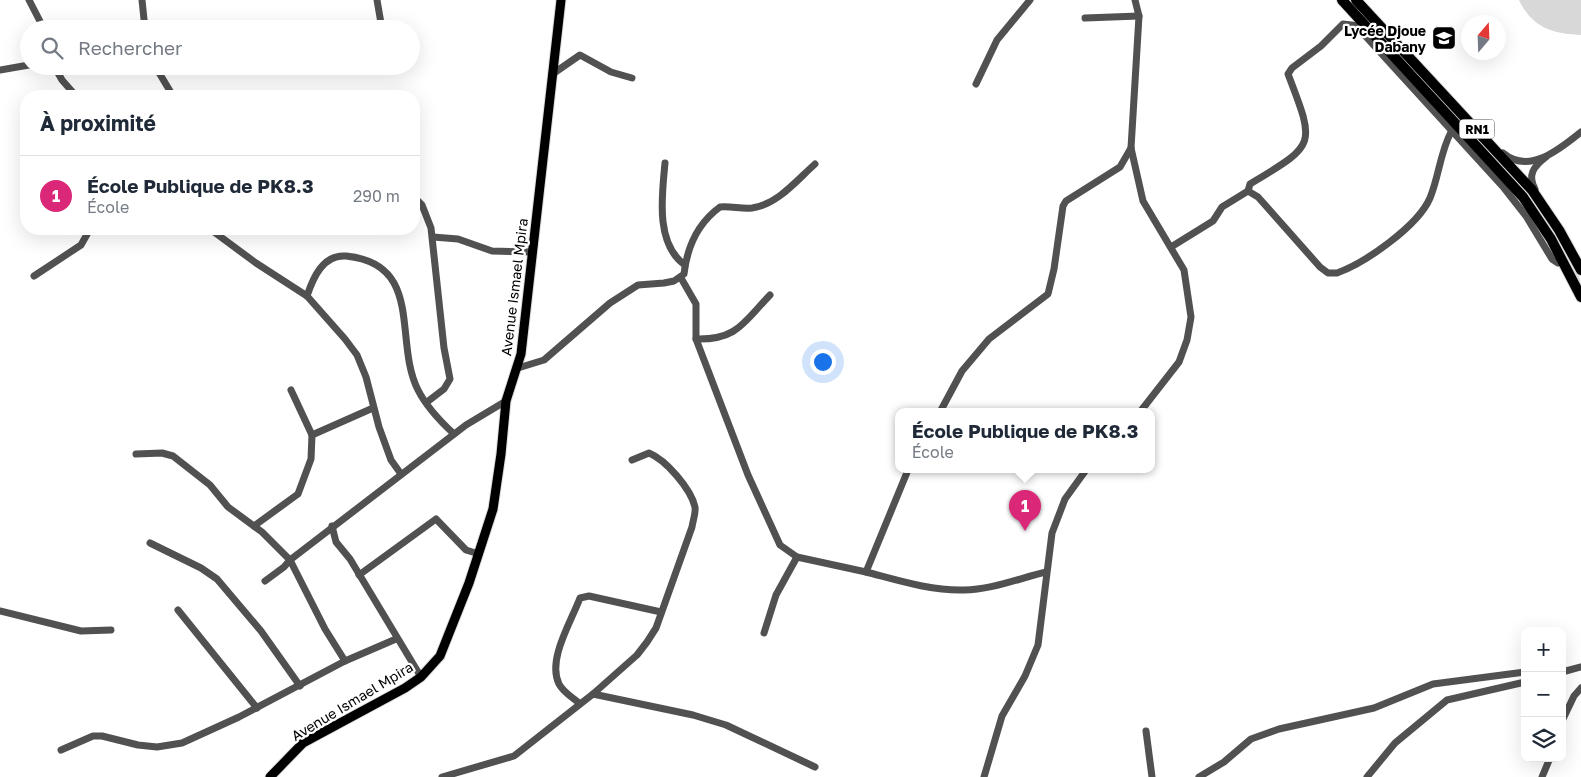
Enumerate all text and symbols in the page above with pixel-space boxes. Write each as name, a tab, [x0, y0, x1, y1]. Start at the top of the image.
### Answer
north arrow	[1461, 15, 1506, 60]
search box	[20, 20, 420, 75]
place label: Lycée Djoue Dabany	[1344, 22, 1427, 55]
school or university icon: Lycée Djoue Dabany	[1431, 25, 1457, 51]
icon: search	[38, 34, 66, 62]
text: Rechercher	[78, 36, 183, 59]
text: À proximité	[40, 110, 156, 136]
road number: RN1	[1460, 120, 1494, 138]
text: École Publique de PK8.3	[87, 174, 314, 197]
text: 1	[52, 186, 60, 206]
text: 290 m	[353, 186, 400, 206]
text: École	[87, 197, 129, 217]
street label: Avenue Ismael Mpira	[497, 217, 531, 357]
your location	[810, 349, 836, 375]
popup	[895, 408, 1155, 473]
text: École Publique de PK8.3	[912, 419, 1138, 442]
text: École	[912, 442, 954, 462]
pin: 1	[1009, 490, 1041, 531]
map controls	[1521, 627, 1566, 762]
button: +	[1521, 627, 1566, 672]
street label: Avenue Ismael Mpira	[288, 658, 416, 744]
button: −	[1521, 672, 1566, 717]
button: layers	[1521, 717, 1566, 762]

